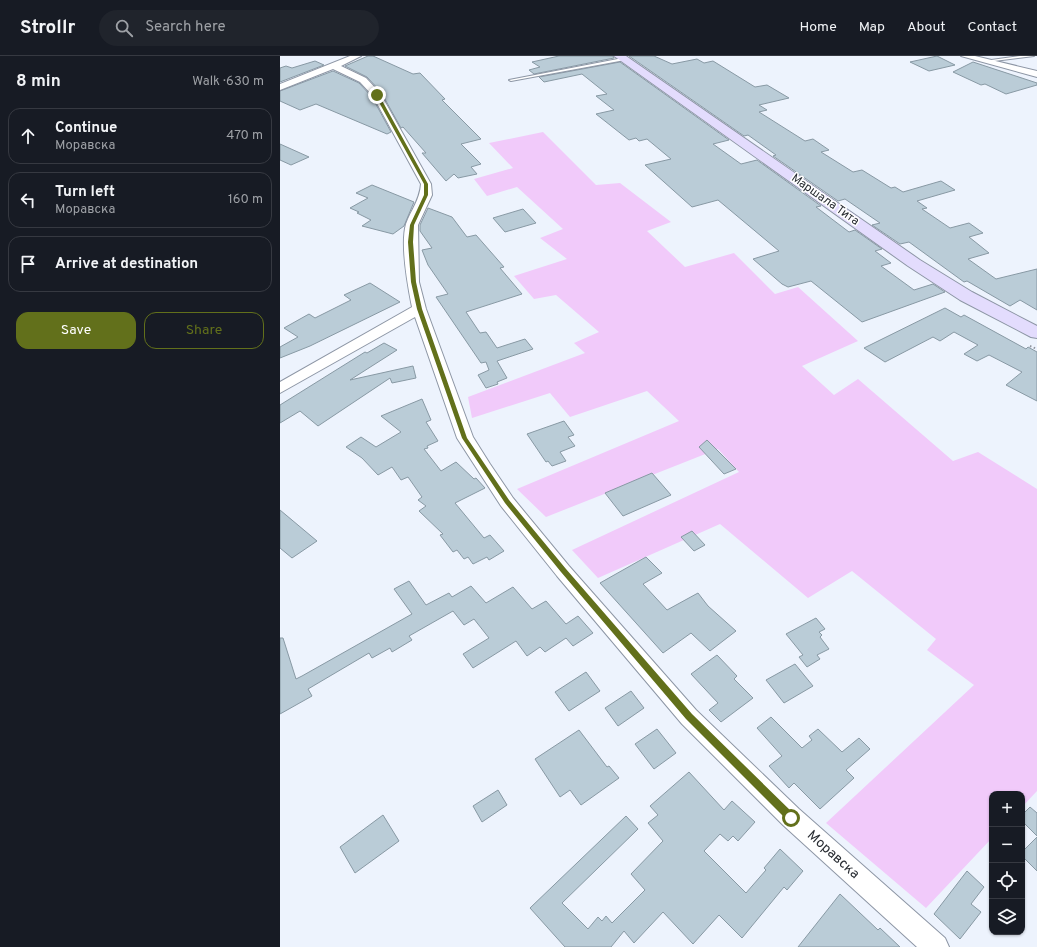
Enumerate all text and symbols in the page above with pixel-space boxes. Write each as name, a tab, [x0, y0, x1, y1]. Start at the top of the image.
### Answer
search box	[99, 10, 379, 46]
text: Strollr	[20, 16, 75, 40]
icon: search	[113, 17, 135, 39]
text: Search here	[145, 18, 225, 37]
text: Home	[800, 19, 837, 36]
text: Map	[859, 19, 885, 36]
text: About	[907, 19, 946, 36]
text: Contact	[968, 19, 1017, 36]
text: 8 min	[16, 71, 61, 93]
text: Walk · 630 m	[192, 74, 264, 90]
route end	[368, 86, 386, 104]
text: Continue	[55, 119, 117, 138]
icon: ahead	[17, 125, 39, 147]
text: 470 m	[226, 128, 263, 144]
text: Моравска	[55, 138, 115, 154]
street label: Маршала Тита	[788, 171, 862, 229]
text: Turn left	[55, 183, 115, 202]
icon: left	[17, 189, 39, 211]
text: 160 m	[228, 192, 263, 208]
text: Моравска	[55, 202, 115, 218]
icon: arrive	[17, 253, 39, 275]
text: Arrive at destination	[55, 255, 198, 274]
button: Save	[16, 312, 136, 349]
button: Share	[144, 312, 264, 349]
map controls	[989, 791, 1025, 935]
button: +	[989, 791, 1025, 827]
route start	[782, 809, 800, 827]
street label: Моравска	[803, 827, 863, 883]
button: −	[989, 827, 1025, 863]
button: locate	[989, 863, 1025, 899]
button: layers	[989, 899, 1025, 935]

